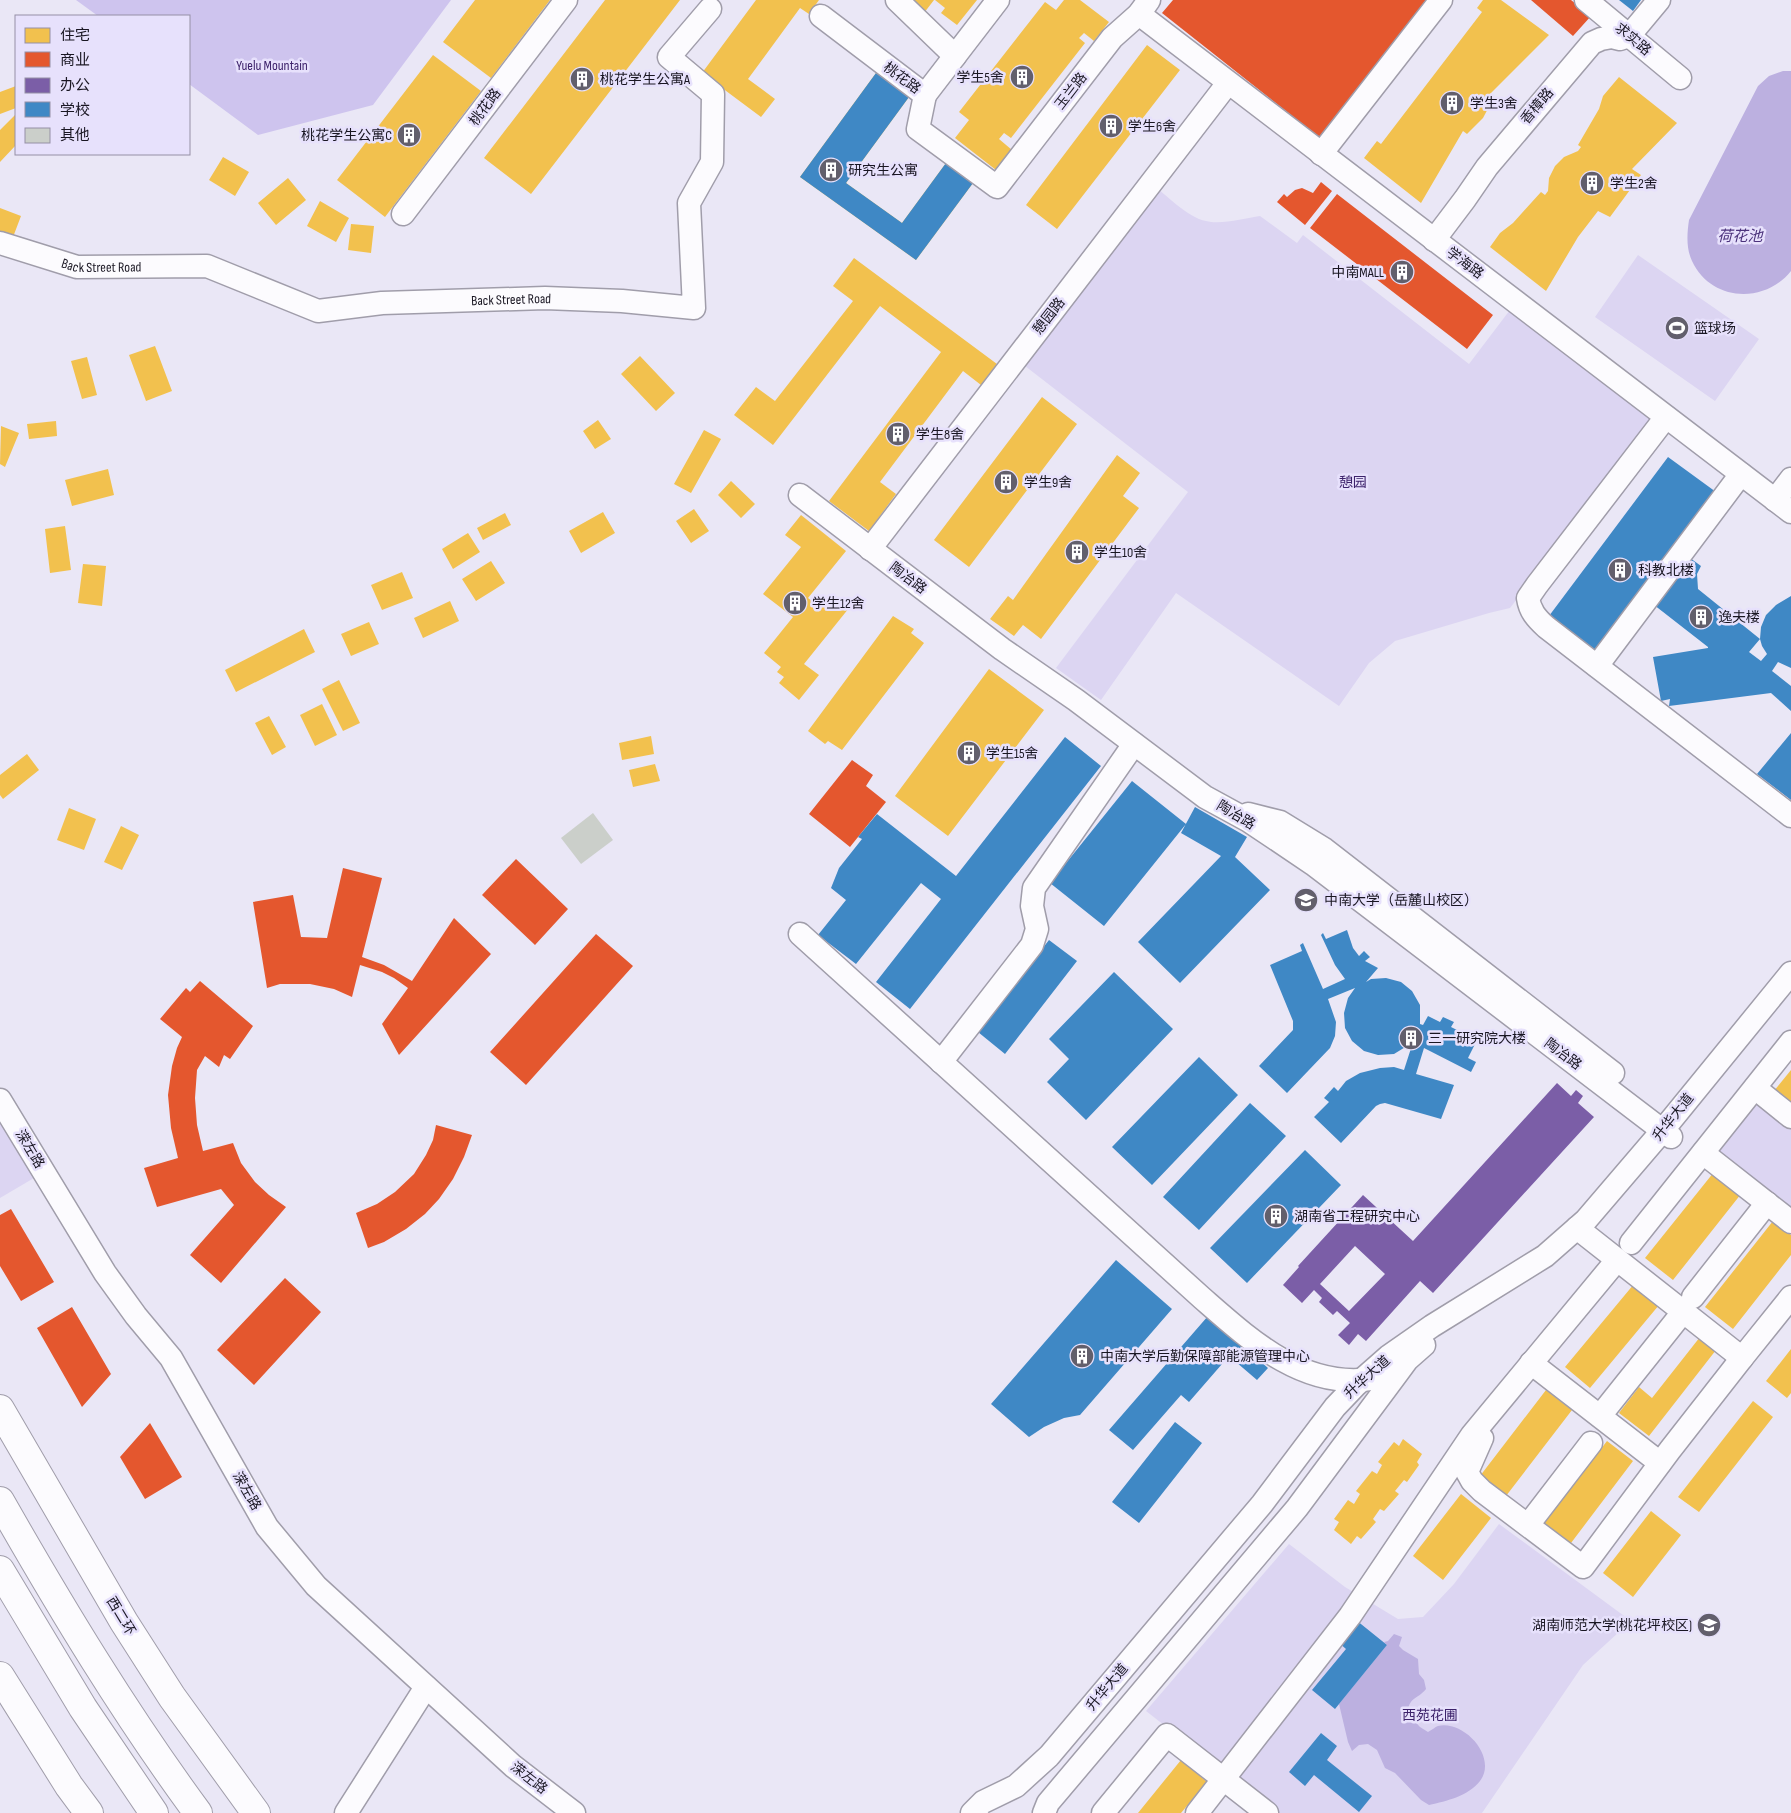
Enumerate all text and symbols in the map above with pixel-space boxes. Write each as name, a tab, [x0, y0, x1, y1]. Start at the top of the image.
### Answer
legend	[15, 15, 190, 155]
street label: 求实路	[1611, 19, 1655, 59]
text: 住宅	[60, 26, 90, 45]
text: 商业	[60, 51, 90, 70]
park label: Yuelu Mountain	[236, 57, 308, 74]
street label: 桃花路	[880, 59, 924, 97]
building icon: 学生5舍	[1009, 64, 1035, 90]
building icon: 桃花学生公寓A	[569, 66, 595, 92]
place label: 学生5舍	[956, 69, 1004, 86]
street label: 玉兰路	[1051, 69, 1091, 113]
place label: 桃花学生公寓A	[600, 71, 691, 88]
text: 办公	[60, 76, 90, 95]
street label: 香樟路	[1517, 84, 1557, 128]
street label: 桃花路	[466, 85, 504, 129]
building icon: 学生3舍	[1439, 90, 1465, 116]
place label: 学生3舍	[1470, 95, 1518, 112]
text: 学校	[60, 101, 90, 120]
building icon: 学生6舍	[1098, 113, 1124, 139]
place label: 学生6舍	[1128, 118, 1176, 135]
building icon: 桃花学生公寓C	[396, 122, 422, 148]
text: 其他	[60, 126, 90, 145]
place label: 桃花学生公寓C	[301, 127, 392, 144]
building icon: 研究生公寓	[818, 157, 844, 183]
place label: 研究生公寓	[848, 162, 918, 179]
building icon: 学生2舍	[1579, 170, 1605, 196]
place label: 学生2舍	[1610, 175, 1658, 192]
water label: 荷花池	[1717, 227, 1764, 246]
street label: 学海路	[1443, 244, 1487, 282]
street label: Back Street Road	[60, 254, 142, 276]
building icon: 中南MALL	[1389, 259, 1415, 285]
place label: 中南MALL	[1331, 264, 1384, 281]
street label: Back Street Road	[471, 289, 551, 309]
street label: 憩园路	[1029, 294, 1069, 338]
sports icon: 篮球场	[1664, 315, 1690, 341]
place label: 篮球场	[1694, 320, 1736, 337]
building icon: 学生8舍	[885, 421, 911, 447]
place label: 学生8舍	[916, 426, 964, 443]
building icon: 学生9舍	[993, 469, 1019, 495]
place label: 学生9舍	[1024, 474, 1072, 491]
park label: 憩园	[1339, 474, 1367, 491]
building icon: 学生10舍	[1064, 539, 1090, 565]
place label: 学生10舍	[1094, 544, 1147, 561]
building icon: 科教北楼	[1607, 557, 1633, 583]
street label: 陶冶路	[886, 559, 930, 597]
place label: 科教北楼	[1638, 562, 1694, 579]
building icon: 学生12舍	[782, 590, 808, 616]
place label: 学生12舍	[812, 595, 865, 612]
building icon: 逸夫楼	[1688, 604, 1714, 630]
place label: 逸夫楼	[1718, 609, 1760, 626]
building icon: 学生15舍	[956, 740, 982, 766]
place label: 学生15舍	[986, 745, 1039, 762]
street label: 陶冶路	[1214, 797, 1258, 833]
school or university icon: 中南大学（岳麓山校区）	[1293, 887, 1319, 913]
place label: 中南大学（岳麓山校区）	[1324, 892, 1478, 909]
building icon: 三一研究院大楼	[1398, 1025, 1424, 1051]
place label: 三一研究院大楼	[1428, 1030, 1526, 1047]
street label: 陶冶路	[1541, 1035, 1585, 1073]
street label: 升华大道	[1649, 1090, 1697, 1144]
street label: 溁左路	[12, 1127, 48, 1171]
building icon: 湖南省工程研究中心	[1263, 1203, 1289, 1229]
place label: 湖南省工程研究中心	[1294, 1208, 1420, 1225]
building icon: 中南大学后勤保障部能源管理中心	[1069, 1343, 1095, 1369]
place label: 中南大学后勤保障部能源管理中心	[1100, 1348, 1310, 1365]
street label: 升华大道	[1341, 1352, 1393, 1402]
street label: 溁左路	[229, 1469, 265, 1513]
street label: 西二环	[103, 1594, 139, 1638]
school or university icon: 湖南师范大学(桃花坪校区)	[1696, 1612, 1722, 1638]
place label: 湖南师范大学(桃花坪校区)	[1532, 1617, 1692, 1634]
street label: 升华大道	[1082, 1660, 1132, 1714]
park label: 西苑花圃	[1402, 1707, 1458, 1724]
street label: 溁左路	[507, 1758, 551, 1798]

